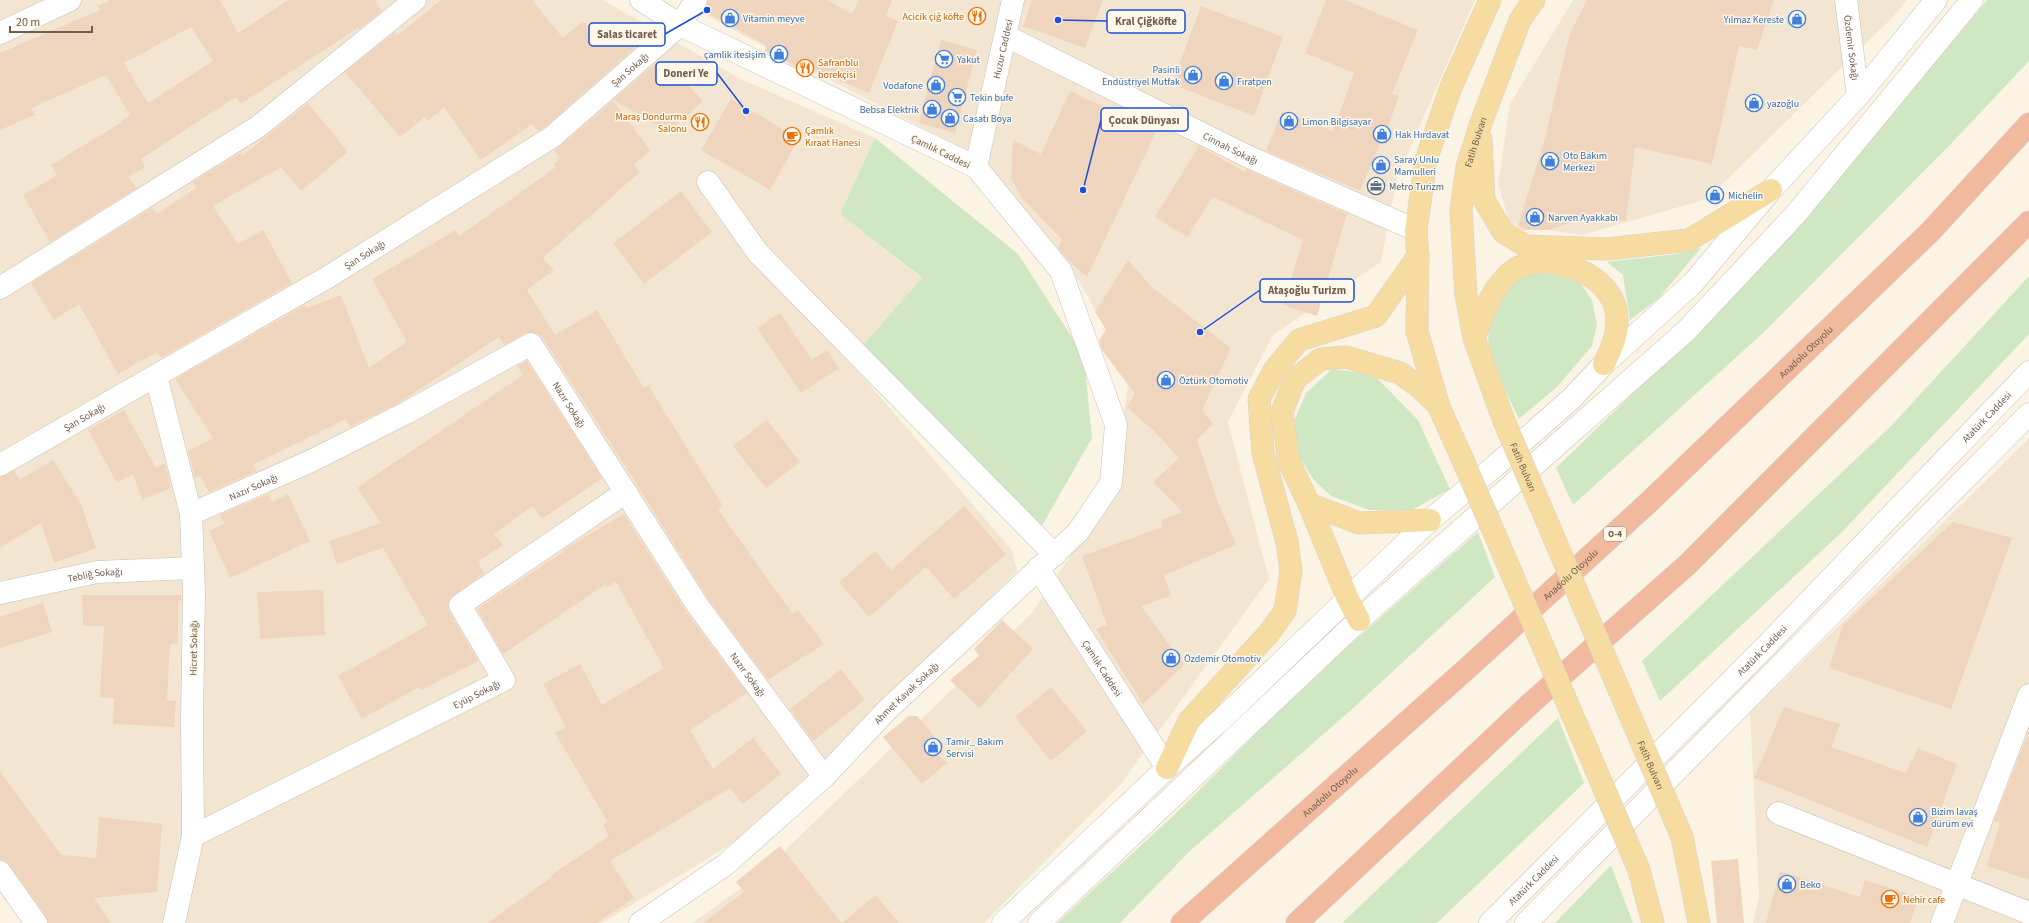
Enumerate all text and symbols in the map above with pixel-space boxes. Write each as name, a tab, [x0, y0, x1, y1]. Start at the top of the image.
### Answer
restaurant icon: Acicik çiğ köfte	[967, 6, 987, 26]
scale bar	[10, 8, 92, 34]
shop icon: Vitamin meyve	[720, 8, 740, 28]
shop icon: Yılmaz Kereste	[1787, 9, 1807, 29]
place label: Acicik çiğ köfte	[903, 10, 964, 24]
callout: Kral Çiğköfte	[1107, 10, 1185, 33]
place label: Vitamin meyve	[743, 12, 805, 26]
place label: Yılmaz Kereste	[1723, 13, 1784, 27]
text: 20 m	[16, 14, 40, 31]
text: Kral Çiğköfte	[1115, 14, 1177, 29]
street label: Özdemir Sokağı	[1840, 14, 1862, 81]
street label: Huzur Caddesi	[990, 18, 1017, 80]
callout: Salas ticaret	[589, 23, 665, 46]
text: Salas ticaret	[597, 27, 658, 42]
shop icon: çamlik itesişim	[769, 44, 789, 64]
place label: çamlik itesişim	[704, 48, 766, 62]
supermarket icon: Yakut	[934, 49, 954, 69]
street label: Şan Sokağı	[608, 50, 652, 91]
place label: Yakut	[956, 53, 980, 67]
place label: Safranblu borekçisi	[818, 56, 859, 82]
restaurant icon: Safranblu borekçisi	[795, 58, 815, 78]
callout: Doneri Ye	[656, 62, 717, 85]
place label: Pasinli Endüstriyel Mutfak	[1102, 63, 1180, 89]
shop icon: Pasinli Endüstriyel Mutfak	[1183, 65, 1203, 85]
text: Doneri Ye	[663, 66, 709, 81]
shop icon: Fıratpen	[1214, 71, 1234, 91]
shop icon: Vodafone	[926, 75, 946, 95]
place label: Fıratpen	[1237, 75, 1272, 89]
place label: Vodafone	[883, 79, 923, 93]
supermarket icon: Tekin bufe	[947, 87, 967, 107]
place label: Tekin bufe	[970, 91, 1013, 105]
shop icon: yazoğlu	[1744, 93, 1764, 113]
place label: yazoğlu	[1767, 97, 1799, 111]
shop icon: Bebsa Elektrik	[922, 99, 942, 119]
place label: Bebsa Elektrik	[860, 103, 919, 117]
shop icon: Casatı Boya	[940, 108, 960, 128]
callout: Çocuk Dünyası	[1101, 108, 1188, 131]
place label: Maraş Dondurma Salonu	[615, 110, 687, 136]
shop icon: Limon Bilgisayar	[1279, 111, 1299, 131]
restaurant icon: Maraş Dondurma Salonu	[690, 112, 710, 132]
place label: Casatı Boya	[963, 112, 1011, 126]
text: Çocuk Dünyası	[1109, 113, 1179, 128]
place label: Limon Bilgisayar	[1302, 115, 1372, 129]
street label: Fatih Bulvarı	[1461, 115, 1491, 169]
place label: Çamlık Kıraat Hanesi	[805, 124, 860, 150]
shop icon: Hak Hırdavat	[1372, 124, 1392, 144]
cafe icon: Çamlık Kıraat Hanesi	[782, 126, 802, 146]
place label: Hak Hırdavat	[1395, 128, 1450, 142]
street label: Cinnah Sokağı	[1200, 129, 1260, 168]
street label: Çamlık Caddesi	[909, 131, 973, 172]
place label: Oto Bakım Merkezi	[1563, 149, 1607, 175]
shop icon: Oto Bakım Merkezi	[1540, 151, 1560, 171]
place label: Saray Unlu Mamulleri	[1394, 153, 1439, 179]
shop icon: Saray Unlu Mamulleri	[1371, 155, 1391, 175]
office icon: Metro Turizm	[1366, 176, 1386, 196]
place label: Metro Turizm	[1389, 180, 1444, 194]
shop icon: Michelin	[1705, 185, 1725, 205]
place label: Michelin	[1728, 189, 1763, 203]
shop icon: Narven Ayakkabı	[1525, 207, 1545, 227]
place label: Narven Ayakkabı	[1548, 211, 1618, 225]
street label: Şan Sokağı	[342, 237, 388, 273]
callout: Ataşoğlu Turizm	[1260, 279, 1354, 302]
text: Ataşoğlu Turizm	[1267, 283, 1346, 298]
street label: Anadolu Otoyolu	[1776, 323, 1837, 382]
shop icon: Öztürk Otomotiv	[1156, 370, 1176, 390]
place label: Öztürk Otomotiv	[1179, 374, 1249, 388]
street label: Nazır Sokağı	[549, 379, 589, 431]
street label: Atatürk Caddesi	[1959, 389, 2015, 446]
street label: Şan Sokağı	[61, 400, 108, 435]
street label: Fatih Bulvarı	[1506, 441, 1539, 494]
street label: Nazır Sokağı	[227, 471, 280, 504]
road number: O-4	[1604, 527, 1626, 541]
street label: Anadolu Otoyolu	[1540, 546, 1602, 604]
street label: Tebliğ Sokağı	[66, 565, 123, 586]
street label: Hicret Sokağı	[187, 620, 201, 676]
street label: Atatürk Caddesi	[1734, 622, 1790, 679]
street label: Çamlık Caddesi	[1078, 638, 1125, 699]
shop icon: Özdemir Otomotiv	[1161, 648, 1181, 668]
street label: Nazır Sokağı	[727, 650, 769, 700]
place label: Özdemir Otomotiv	[1184, 652, 1261, 666]
street label: Ahmet Kavak Sokağı	[871, 659, 942, 728]
street label: Eyüp Sokağı	[451, 677, 503, 712]
place label: Tamir_ Bakım Servisi	[946, 735, 1004, 761]
shop icon: Tamir_ Bakım Servisi	[923, 737, 943, 757]
street label: Fatih Bulvarı	[1633, 738, 1667, 792]
street label: Anadolu Otoyolu	[1299, 763, 1361, 820]
place label: Bizim lavaş dürüm evi	[1931, 805, 1978, 831]
shop icon: Bizim lavaş dürüm evi	[1908, 807, 1928, 827]
street label: Atatürk Caddesi	[1505, 852, 1562, 909]
shop icon: Beko	[1777, 874, 1797, 894]
place label: Beko	[1800, 878, 1821, 892]
cafe icon: Nehir cafe	[1880, 889, 1900, 909]
place label: Nehir cafe	[1903, 893, 1945, 907]

